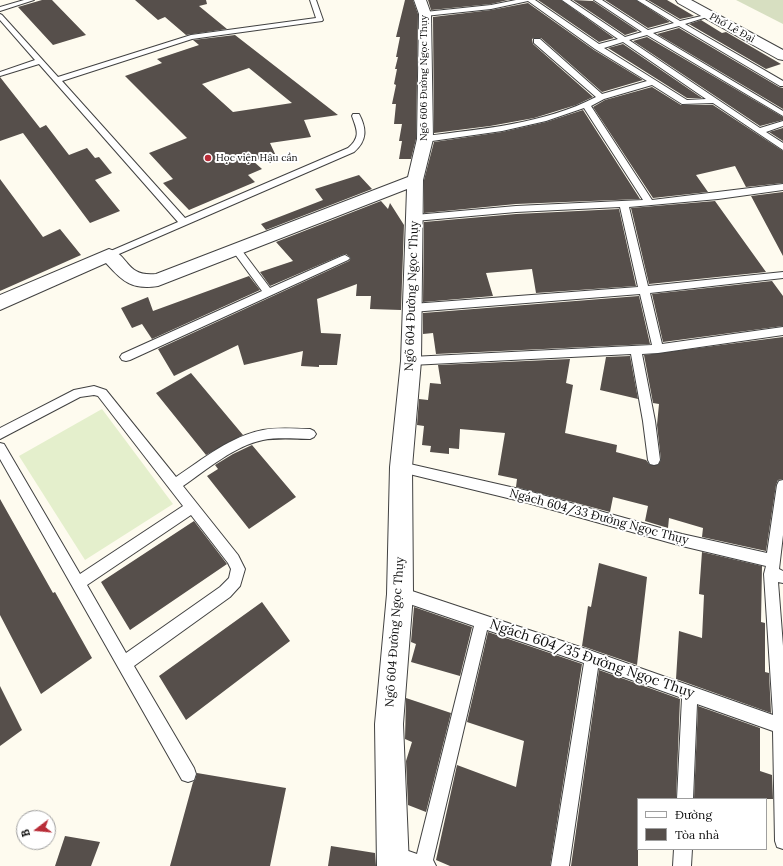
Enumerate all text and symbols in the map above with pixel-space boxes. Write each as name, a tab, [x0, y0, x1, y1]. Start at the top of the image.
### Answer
street label: Phố Lê Đại	[707, 11, 757, 45]
street label: Ngõ 606 Đường Ngọc Thụy	[418, 15, 430, 141]
place label: Học viện Hậu cần	[216, 152, 298, 164]
marker: Học viện Hậu cần	[203, 153, 213, 163]
street label: Ngõ 604 Đường Ngọc Thụy	[402, 220, 422, 372]
street label: Ngách 604/33 Đường Ngọc Thụy	[508, 486, 690, 548]
street label: Ngõ 604 Đường Ngọc Thụy	[383, 556, 407, 708]
street label: Ngách 604/35 Đường Ngọc Thụy	[487, 616, 697, 702]
legend	[637, 798, 767, 850]
text: Đường	[675, 807, 712, 822]
north arrow	[16, 810, 56, 850]
text: Tòa nhà	[675, 827, 719, 842]
text: B	[18, 828, 33, 838]

